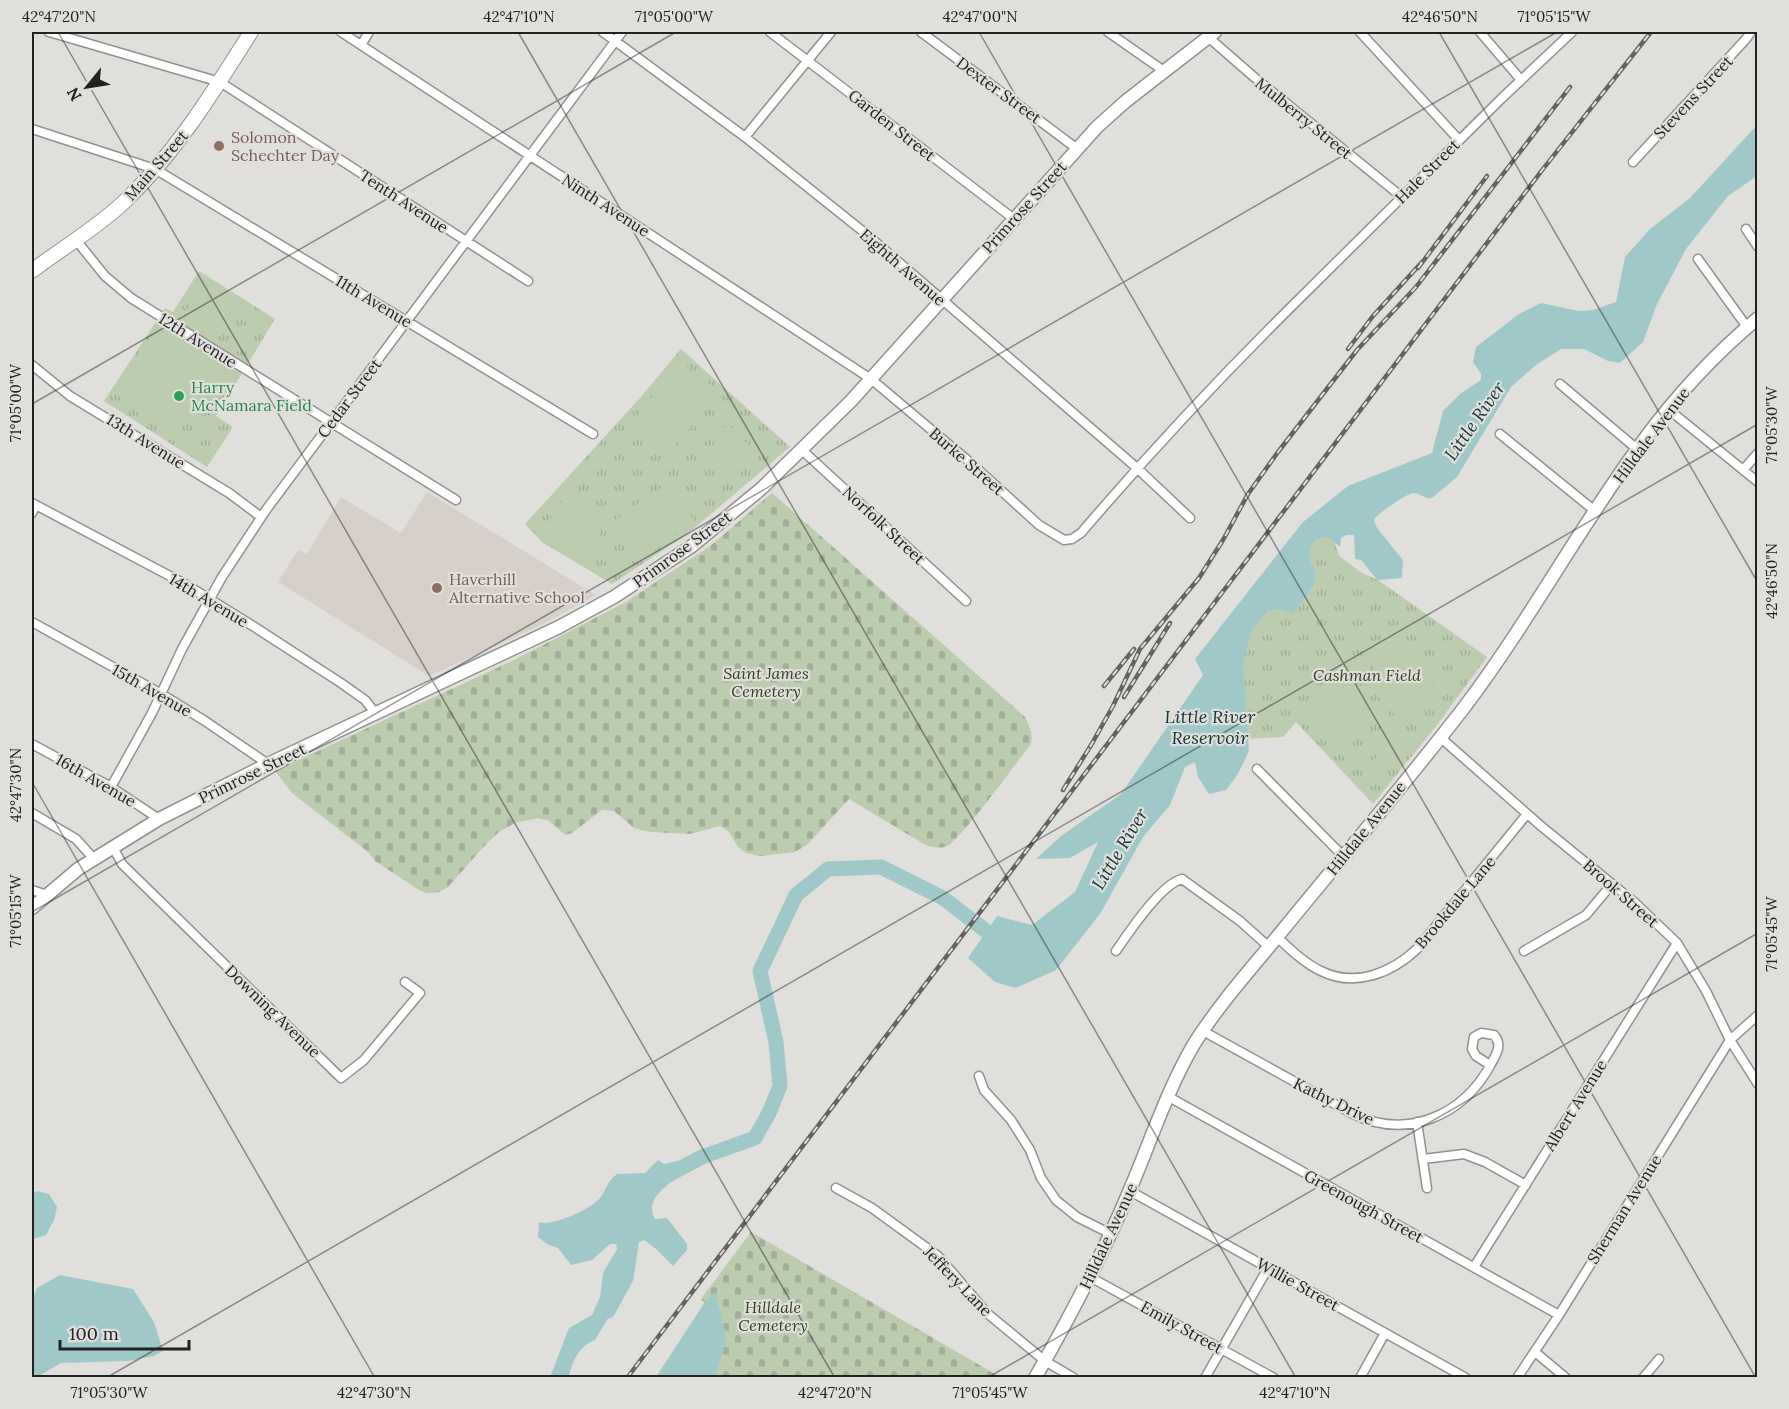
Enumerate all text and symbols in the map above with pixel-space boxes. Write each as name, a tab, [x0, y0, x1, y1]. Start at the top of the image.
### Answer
text: 42°47'20"N	[22, 7, 96, 26]
text: 42°47'10"N	[483, 7, 555, 26]
text: 71°05'00"W	[635, 7, 714, 26]
text: 42°47'00"N	[942, 7, 1018, 26]
text: 42°46'50"N	[1402, 7, 1478, 26]
text: 71°05'15"W	[1518, 7, 1591, 26]
street label: Stevens Street	[1649, 50, 1737, 143]
street label: Dexter Street	[953, 52, 1046, 128]
north arrow	[57, 57, 117, 117]
street label: Mulberry Street	[1252, 73, 1357, 164]
text: N	[62, 84, 86, 105]
street label: Garden Street	[845, 85, 940, 166]
street label: Main Street	[120, 125, 193, 204]
place label: Solomon Schechter Day	[231, 127, 340, 165]
street label: Hale Street	[1391, 134, 1464, 207]
marker: Solomon Schechter Day	[212, 139, 226, 153]
street label: Primrose Street	[977, 156, 1071, 257]
street label: Tenth Avenue	[356, 165, 452, 237]
street label: Ninth Avenue	[558, 169, 654, 241]
street label: Eighth Avenue	[856, 224, 950, 310]
street label: 11th Avenue	[332, 270, 416, 332]
street label: 12th Avenue	[155, 308, 241, 372]
street label: Cedar Street	[313, 354, 386, 442]
text: 71°05'00"W	[6, 363, 25, 442]
water label: Little River	[1439, 376, 1511, 465]
place label: Harry McNamara Field	[191, 377, 312, 415]
street label: Hilldale Avenue	[1608, 383, 1694, 487]
text: 71°05'30"W	[1762, 386, 1781, 463]
marker: Harry McNamara Field	[172, 389, 186, 403]
street label: 13th Avenue	[103, 409, 189, 473]
street label: Burke Street	[925, 423, 1009, 500]
street label: Norfolk Street	[839, 482, 930, 569]
street label: Primrose Street	[629, 506, 736, 592]
text: 42°46'50"N	[1762, 543, 1781, 619]
street label: 14th Avenue	[166, 569, 252, 632]
place label: Haverhill Alternative School	[448, 569, 585, 607]
marker: Haverhill Alternative School	[430, 581, 444, 595]
street label: 15th Avenue	[109, 659, 196, 721]
park label: Saint James Cemetery	[723, 663, 809, 701]
park label: Cashman Field	[1313, 665, 1421, 685]
water label: Little River Reservoir	[1165, 705, 1256, 749]
street label: Primrose Street	[195, 738, 310, 808]
text: 42°47'30"N	[6, 748, 25, 822]
street label: 16th Avenue	[52, 749, 140, 811]
street label: Hilldale Avenue	[1322, 777, 1410, 879]
water label: Little River	[1086, 803, 1153, 894]
street label: Brookdale Lane	[1410, 851, 1500, 953]
street label: Brook Street	[1579, 855, 1663, 932]
text: 71°05'15"W	[6, 874, 25, 947]
text: 71°05'45"W	[1762, 896, 1781, 971]
street label: Downing Avenue	[221, 960, 325, 1062]
street label: Albert Avenue	[1538, 1055, 1611, 1155]
street label: Kathy Drive	[1290, 1073, 1378, 1129]
street label: Sherman Avenue	[1582, 1150, 1666, 1267]
street label: Greenough Street	[1301, 1165, 1428, 1247]
street label: Hilldale Avenue	[1075, 1179, 1141, 1292]
street label: Jeffery Lane	[919, 1241, 997, 1321]
street label: Willie Street	[1253, 1253, 1344, 1315]
street label: Emily Street	[1137, 1296, 1227, 1358]
park label: Hilldale Cemetery	[738, 1297, 808, 1335]
scale bar	[60, 1313, 189, 1351]
text: 100 m	[69, 1322, 119, 1345]
text: 71°05'30"W	[71, 1383, 148, 1402]
text: 42°47'30"N	[337, 1383, 411, 1402]
text: 42°47'20"N	[798, 1383, 872, 1402]
text: 71°05'45"W	[953, 1383, 1028, 1402]
text: 42°47'10"N	[1259, 1383, 1331, 1402]

